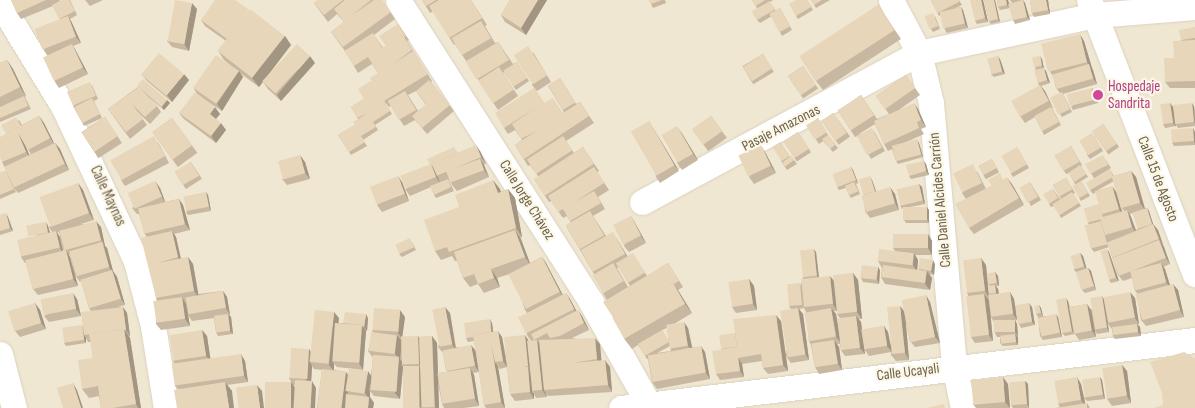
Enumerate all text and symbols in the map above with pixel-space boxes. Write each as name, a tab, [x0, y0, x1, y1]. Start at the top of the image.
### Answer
place label: Hospedaje Sandrita	[1108, 77, 1160, 112]
marker: Hospedaje Sandrita	[1092, 89, 1104, 101]
street label: Pasaje Amazonas	[739, 101, 823, 155]
street label: Calle Daniel Alcides Carrión	[925, 132, 955, 268]
street label: Calle 15 de Agosto	[1133, 134, 1183, 224]
street label: Calle Jorge Chávez	[495, 157, 559, 243]
street label: Calle Maynas	[86, 163, 130, 229]
street label: Calle Ucayali	[876, 359, 940, 385]

